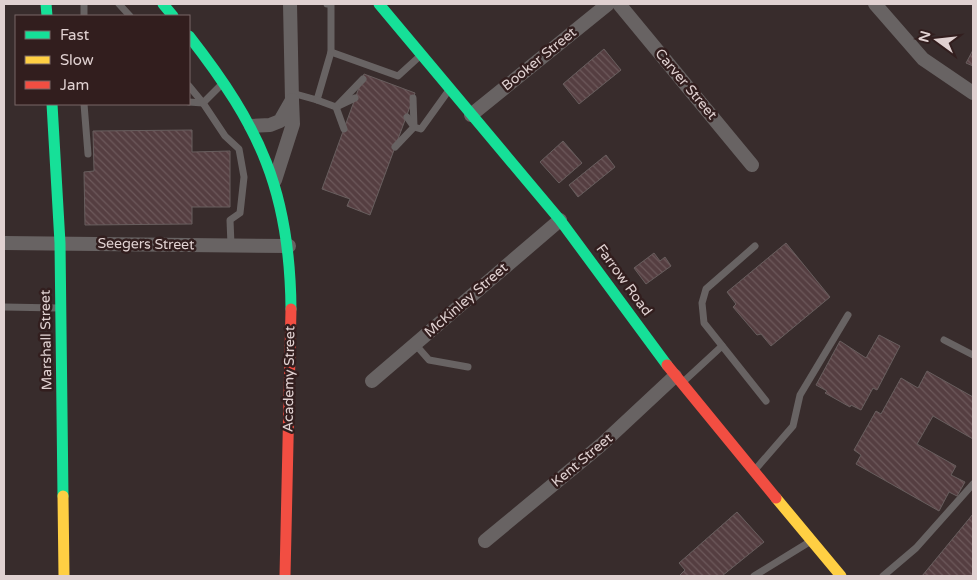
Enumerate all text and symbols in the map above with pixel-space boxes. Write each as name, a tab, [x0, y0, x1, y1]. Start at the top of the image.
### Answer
legend	[15, 15, 190, 105]
north arrow	[912, 15, 962, 65]
street label: Booker Street	[498, 23, 580, 94]
text: Fast	[60, 26, 90, 44]
text: N	[915, 29, 935, 44]
street label: Carver Street	[651, 45, 721, 123]
text: Slow	[60, 51, 94, 69]
text: Jam	[60, 76, 89, 94]
street label: Seegers Street	[97, 235, 195, 253]
street label: Farrow Road	[592, 241, 656, 319]
street label: McKinley Street	[421, 259, 512, 341]
street label: Marshall Street	[37, 289, 55, 390]
street label: Academy Street	[280, 325, 298, 432]
street label: Kent Street	[548, 429, 617, 491]

